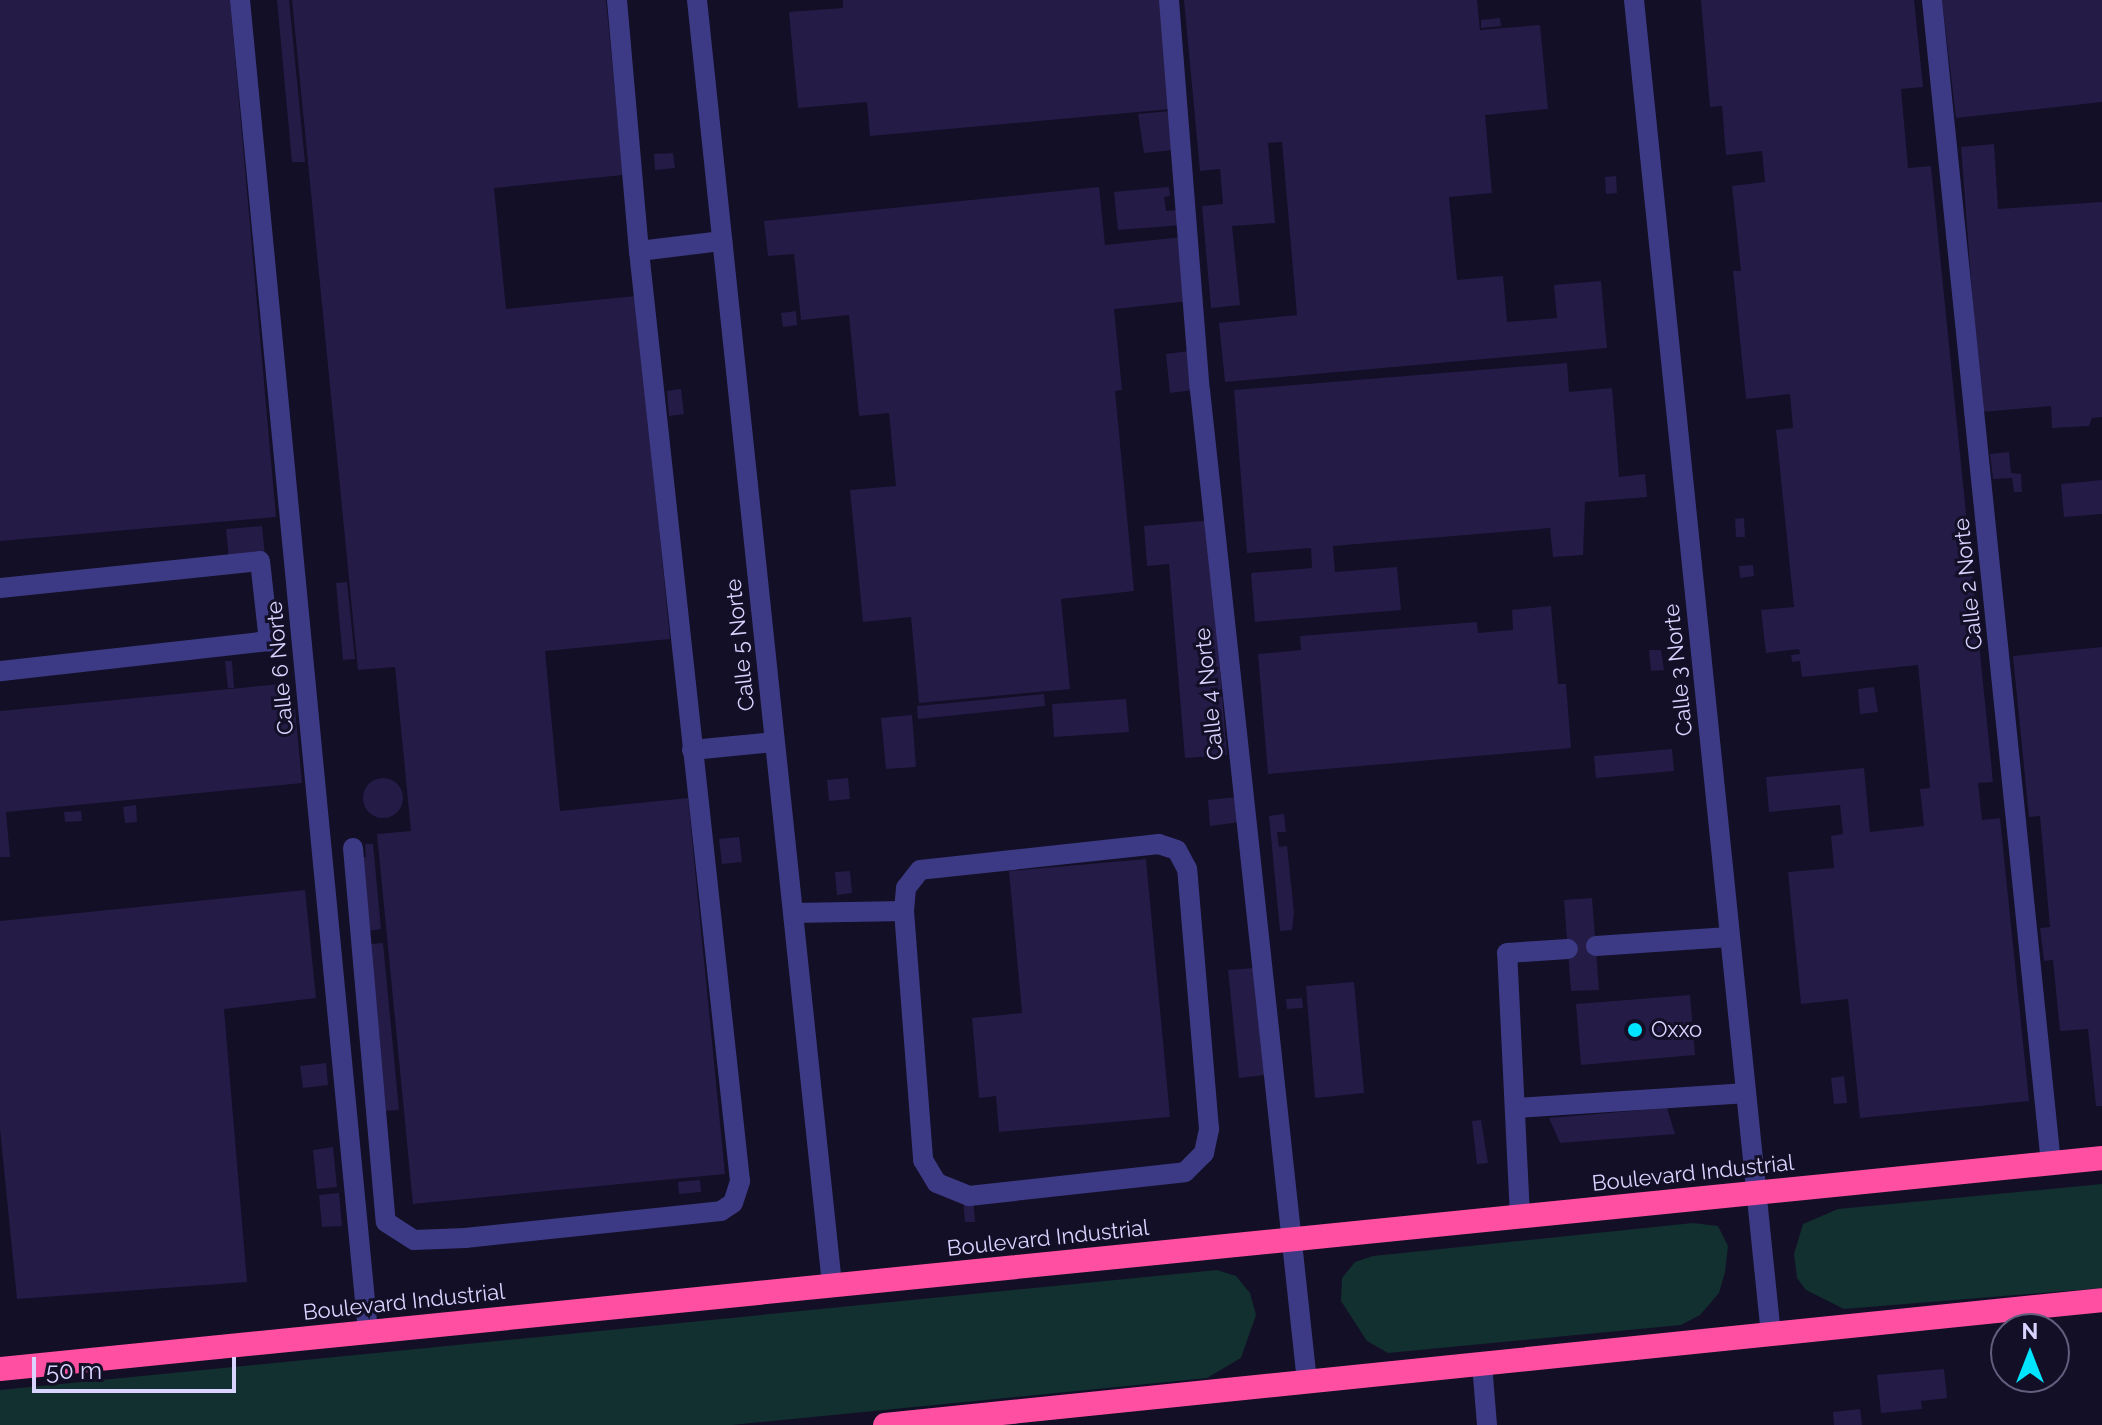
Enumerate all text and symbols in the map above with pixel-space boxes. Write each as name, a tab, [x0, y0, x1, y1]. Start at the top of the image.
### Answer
street label: Calle 2 Norte	[1948, 517, 1988, 651]
street label: Calle 5 Norte	[720, 578, 760, 712]
street label: Calle 6 Norte	[261, 600, 299, 736]
street label: Calle 3 Norte	[1658, 603, 1698, 737]
street label: Calle 4 Norte	[1189, 627, 1229, 761]
place label: Oxxo	[1651, 1017, 1702, 1043]
marker: Oxxo	[1626, 1021, 1644, 1039]
street label: Boulevard Industrial	[1591, 1149, 1795, 1197]
street label: Boulevard Industrial	[946, 1214, 1150, 1262]
street label: Boulevard Industrial	[302, 1278, 506, 1326]
north arrow	[1990, 1313, 2070, 1393]
text: N	[2022, 1318, 2038, 1344]
scale bar	[36, 1341, 240, 1391]
text: 50 m	[46, 1356, 102, 1385]

